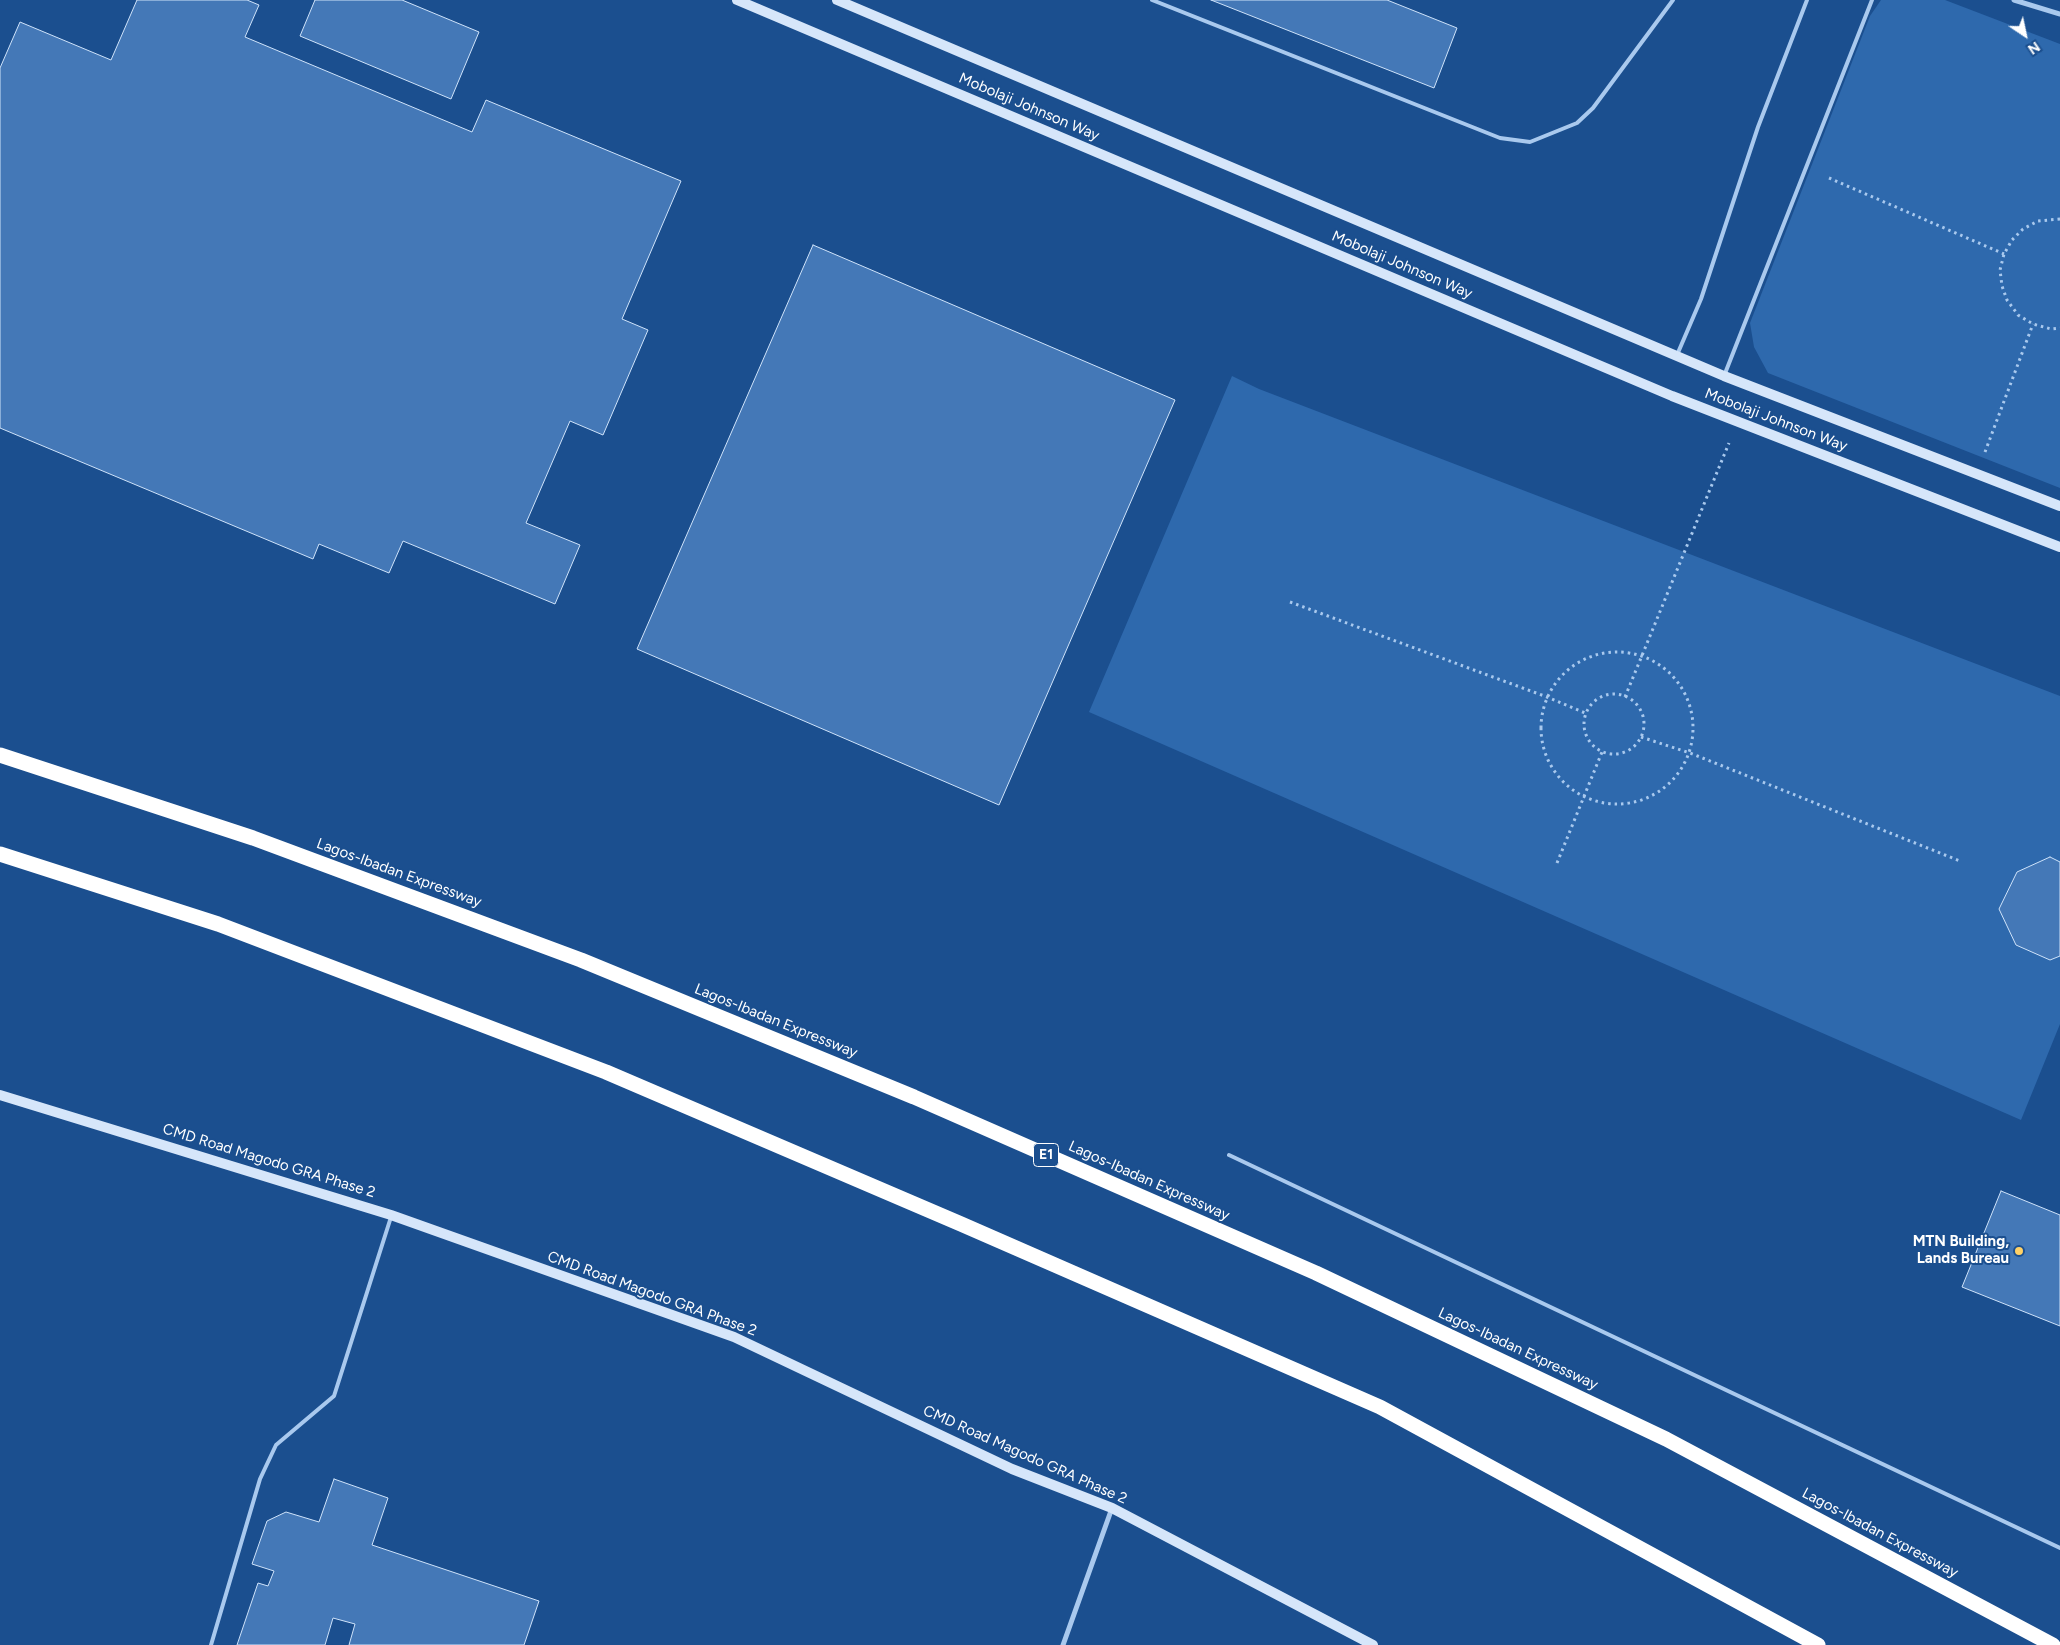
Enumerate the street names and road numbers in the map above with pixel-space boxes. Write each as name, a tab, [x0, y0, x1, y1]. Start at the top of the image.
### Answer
street label: Mobolaji Johnson Way	[956, 69, 1102, 145]
street label: Mobolaji Johnson Way	[1329, 227, 1475, 303]
street label: Mobolaji Johnson Way	[1702, 385, 1850, 455]
street label: Lagos-Ibadan Expressway	[314, 835, 484, 911]
street label: Lagos-Ibadan Expressway	[692, 980, 860, 1062]
street label: CMD Road Magodo GRA Phase 2	[160, 1120, 378, 1202]
street label: Lagos-Ibadan Expressway	[1066, 1137, 1232, 1225]
road number: E1	[1034, 1144, 1058, 1166]
street label: CMD Road Magodo GRA Phase 2	[545, 1248, 759, 1340]
street label: Lagos-Ibadan Expressway	[1435, 1304, 1601, 1394]
street label: CMD Road Magodo GRA Phase 2	[920, 1402, 1130, 1508]
street label: Lagos-Ibadan Expressway	[1799, 1484, 1961, 1582]

